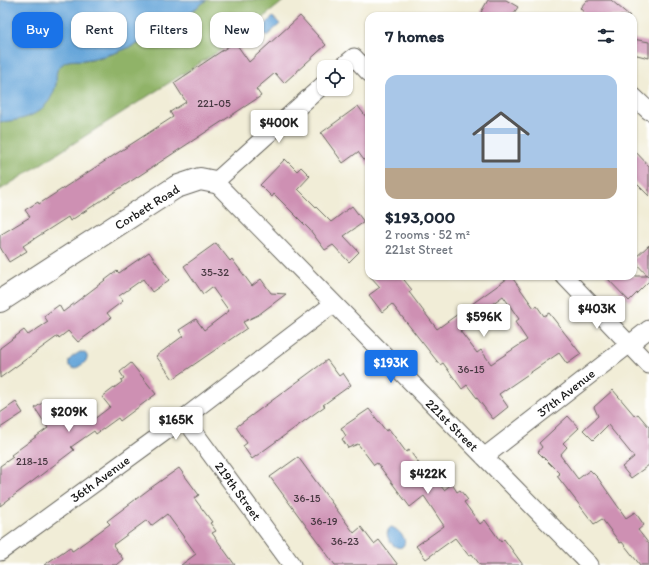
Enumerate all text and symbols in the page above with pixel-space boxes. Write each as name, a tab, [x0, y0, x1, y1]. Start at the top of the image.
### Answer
chip: Buy	[12, 12, 63, 48]
chip: Rent	[71, 12, 127, 48]
chip: Filters	[135, 12, 202, 48]
chip: New	[210, 12, 264, 48]
icon: filters	[595, 25, 617, 47]
text: 7 homes	[385, 26, 445, 46]
map controls	[317, 60, 353, 96]
button: locate	[317, 60, 353, 96]
house number: 221-05	[197, 97, 231, 110]
icon: home	[465, 101, 537, 173]
pin: $400K	[251, 110, 307, 144]
text: $400K	[260, 115, 298, 130]
street label: Corbett Road	[112, 181, 182, 233]
text: $193,000	[385, 207, 455, 227]
text: 2 rooms · 52 m²	[385, 227, 470, 242]
text: 221st Street	[385, 242, 453, 257]
house number: 35-32	[201, 266, 229, 279]
pin: $403K	[569, 296, 625, 330]
text: $403K	[578, 301, 616, 316]
pin: $596K	[456, 304, 512, 338]
text: $596K	[466, 309, 502, 324]
pin: $193K	[363, 350, 419, 384]
text: $193K	[374, 355, 408, 370]
house number: 36-15	[457, 363, 485, 376]
street label: 37th Avenue	[534, 366, 598, 420]
street label: 221st Street	[423, 396, 481, 454]
pin: $209K	[41, 399, 97, 433]
text: $209K	[51, 404, 87, 419]
pin: $165K	[148, 407, 204, 441]
text: $165K	[159, 412, 193, 427]
street label: 36th Avenue	[67, 452, 133, 506]
house number: 218-15	[16, 455, 48, 468]
street label: 219th Street	[212, 459, 264, 523]
pin: $422K	[400, 461, 456, 495]
text: $422K	[410, 466, 446, 481]
house number: 36-15	[293, 492, 321, 505]
house number: 36-19	[310, 515, 338, 528]
house number: 36-23	[331, 535, 359, 548]

